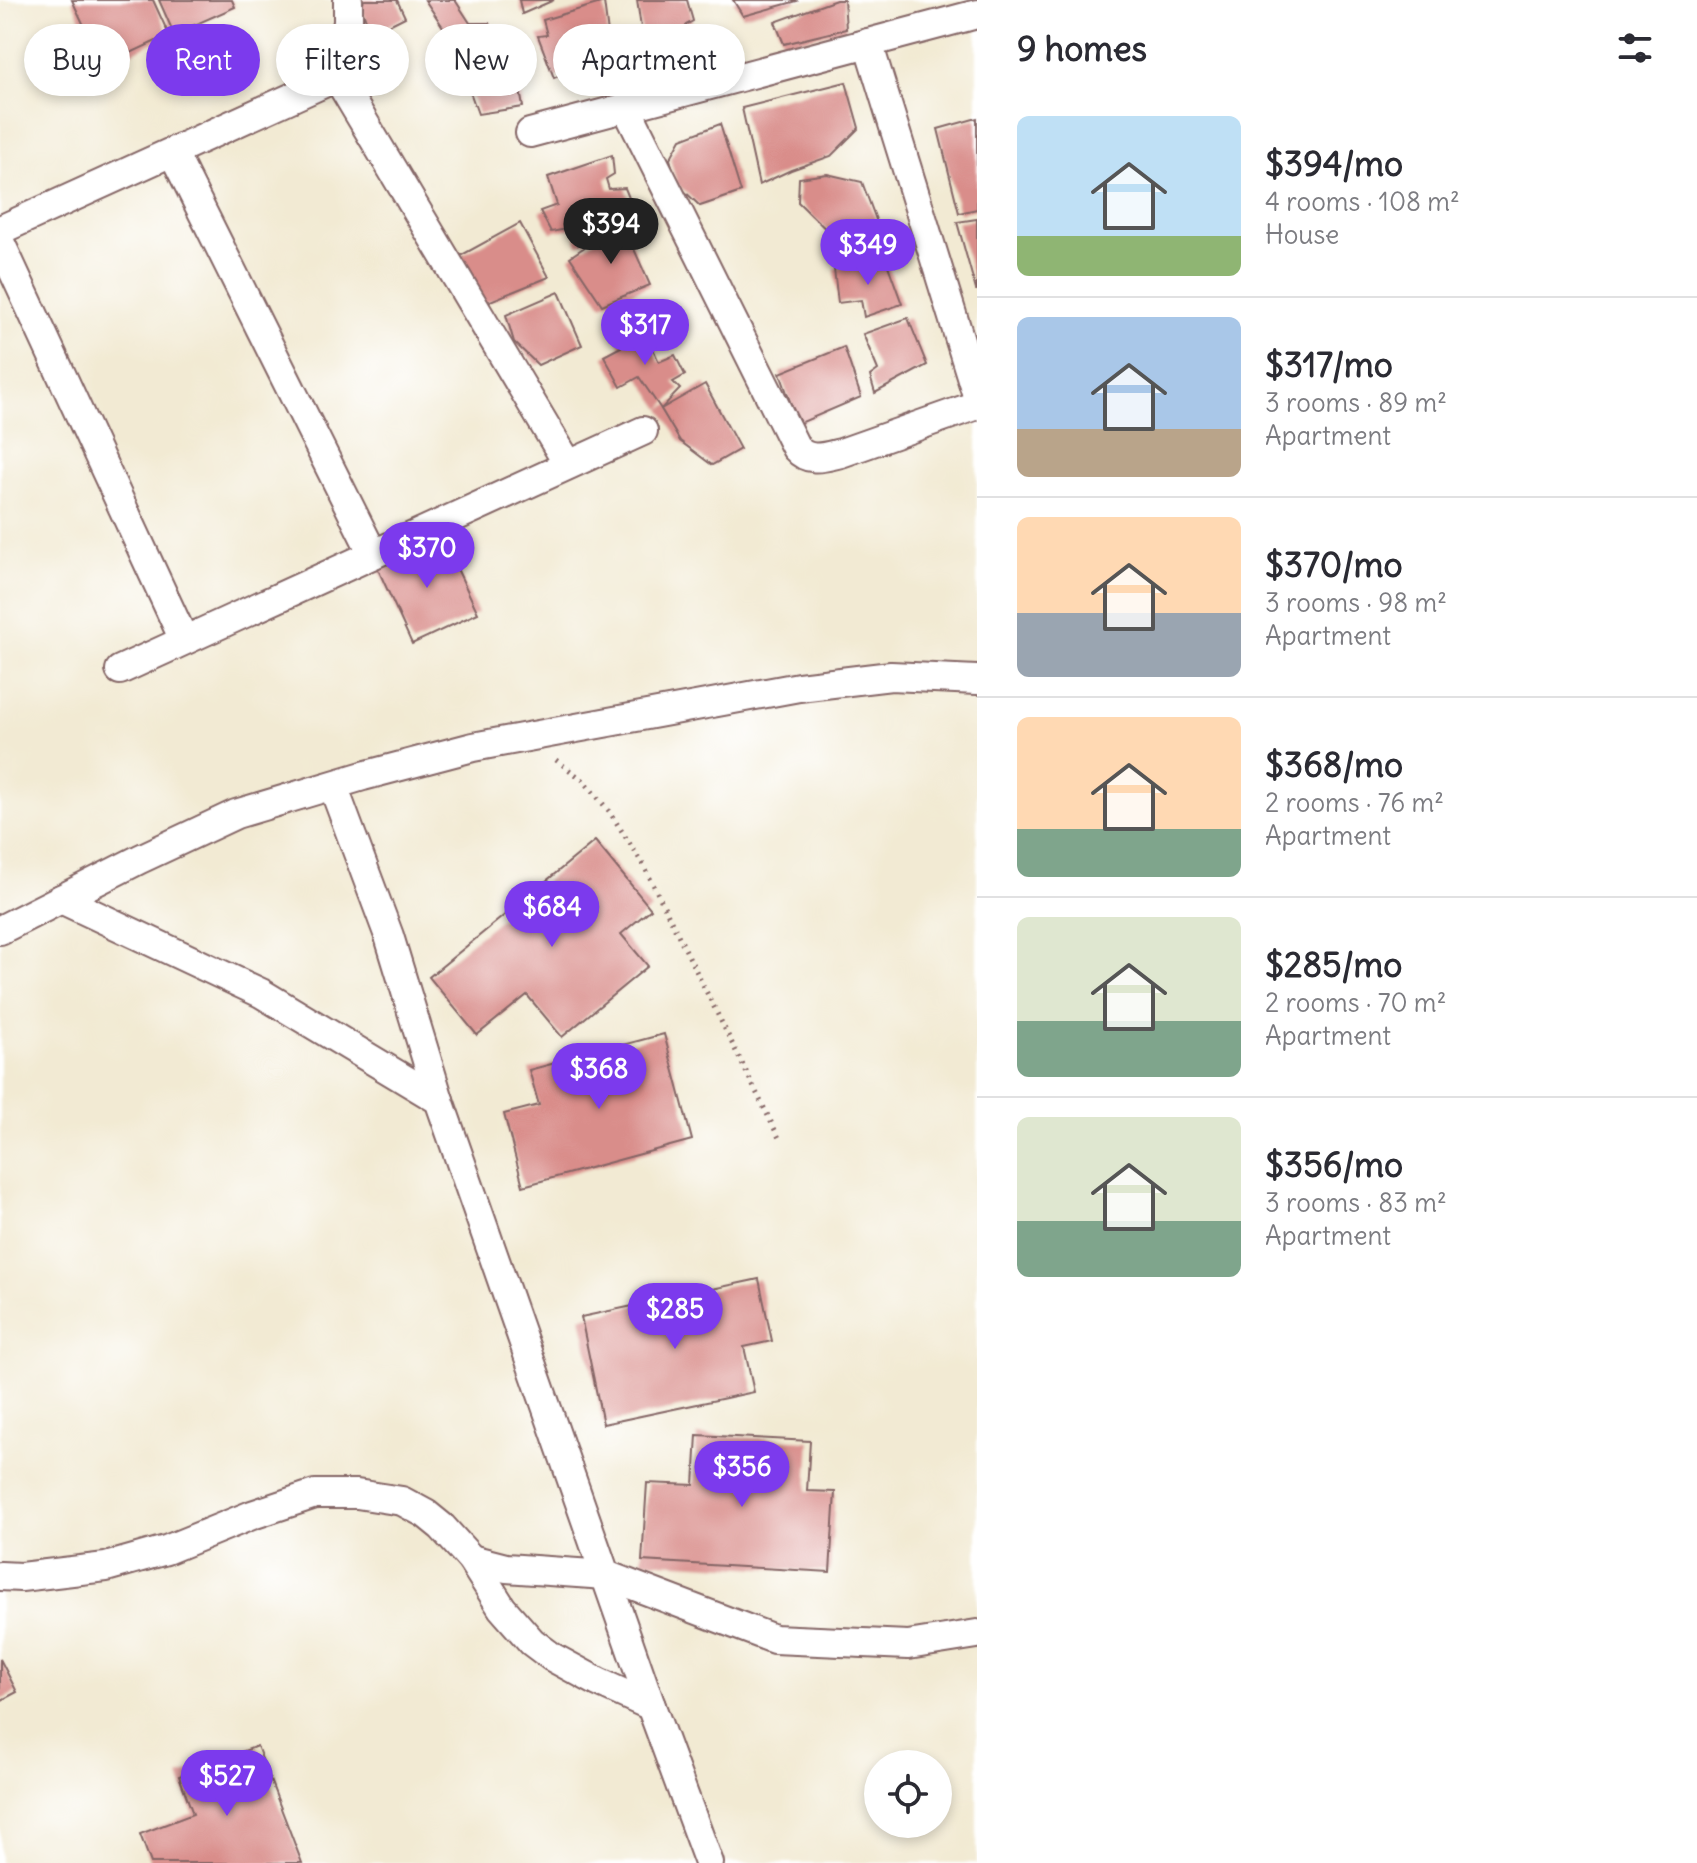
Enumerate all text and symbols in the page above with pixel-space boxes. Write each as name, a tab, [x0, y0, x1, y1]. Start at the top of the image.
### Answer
chip: Buy	[24, 24, 130, 96]
chip: Rent	[146, 24, 260, 96]
chip: Filters	[276, 24, 409, 96]
chip: New	[425, 24, 537, 96]
chip: Apartment	[553, 24, 745, 96]
icon: filters	[1613, 26, 1657, 70]
text: 9 homes	[1017, 27, 1147, 70]
text: $394/mo	[1265, 142, 1403, 185]
icon: home	[1081, 148, 1177, 244]
text: 4 rooms · 108 m²	[1265, 185, 1460, 218]
pin: $394	[564, 198, 658, 266]
text: $394	[581, 207, 641, 240]
text: House	[1265, 218, 1339, 251]
pin: $349	[821, 219, 915, 287]
text: $349	[838, 228, 898, 261]
pin: $317	[598, 299, 692, 367]
text: $317	[619, 308, 671, 341]
text: $317/mo	[1265, 343, 1393, 386]
icon: home	[1081, 349, 1177, 445]
text: 3 rooms · 89 m²	[1265, 386, 1447, 419]
text: Apartment	[1265, 419, 1391, 452]
pin: $370	[380, 522, 474, 590]
text: $370	[397, 531, 457, 564]
text: $370/mo	[1265, 543, 1403, 586]
icon: home	[1081, 549, 1177, 645]
text: 3 rooms · 98 m²	[1265, 586, 1447, 619]
text: Apartment	[1265, 619, 1391, 652]
text: $368/mo	[1265, 743, 1403, 786]
icon: home	[1081, 749, 1177, 845]
text: 2 rooms · 76 m²	[1265, 786, 1444, 819]
text: Apartment	[1265, 819, 1391, 852]
pin: $684	[505, 881, 599, 949]
text: $684	[522, 890, 582, 923]
text: $285/mo	[1265, 943, 1402, 986]
icon: home	[1081, 949, 1177, 1045]
text: 2 rooms · 70 m²	[1265, 986, 1446, 1019]
text: Apartment	[1265, 1019, 1391, 1052]
pin: $368	[552, 1043, 646, 1111]
text: $368	[569, 1052, 629, 1085]
text: $356/mo	[1265, 1143, 1403, 1186]
icon: home	[1081, 1149, 1177, 1245]
text: 3 rooms · 83 m²	[1265, 1186, 1447, 1219]
text: Apartment	[1265, 1219, 1391, 1252]
pin: $285	[628, 1283, 722, 1351]
text: $285	[646, 1292, 704, 1325]
pin: $356	[695, 1441, 789, 1509]
text: $356	[712, 1450, 772, 1483]
pin: $527	[180, 1750, 274, 1818]
map controls	[864, 1750, 952, 1838]
button: locate	[864, 1750, 952, 1838]
text: $527	[199, 1759, 255, 1792]

